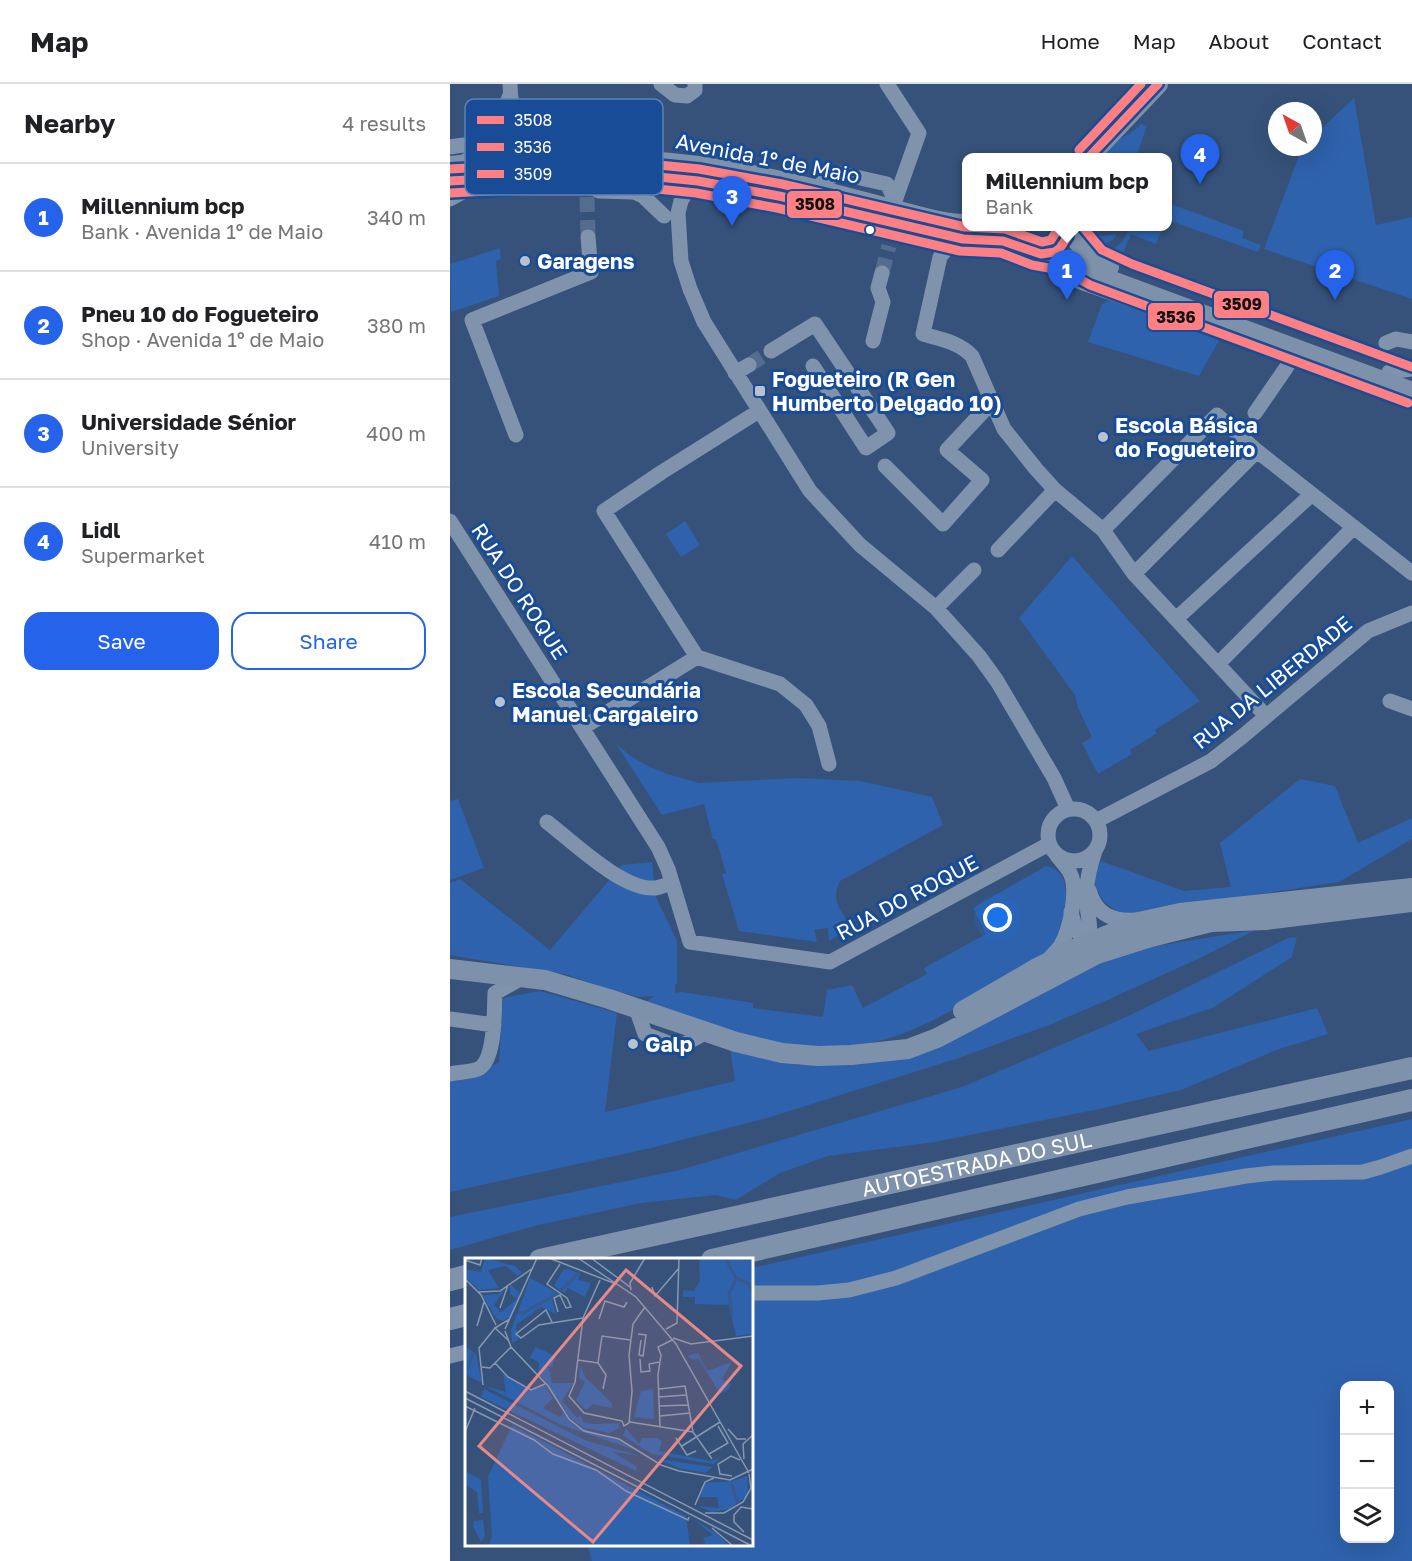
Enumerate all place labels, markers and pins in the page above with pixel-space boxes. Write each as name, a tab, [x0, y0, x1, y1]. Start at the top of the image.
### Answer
pin: 4	[1180, 135, 1220, 184]
pin: 3	[712, 176, 752, 226]
unlabelled marker	[864, 224, 876, 236]
place label: Garagens	[537, 248, 635, 274]
pin: 1	[1048, 250, 1086, 300]
pin: 2	[1316, 250, 1354, 300]
marker: Garagens	[518, 254, 532, 268]
place label: Fogueteiro (R Gen Humberto Delgado 10)	[772, 366, 1002, 416]
marker: Fogueteiro (R Gen Humberto Delgado 10)	[753, 384, 767, 398]
place label: Escola Básica do Fogueteiro	[1115, 412, 1258, 462]
marker: Escola Básica do Fogueteiro	[1096, 430, 1110, 444]
place label: Escola Secundária Manuel Cargaleiro	[512, 677, 701, 727]
marker: Escola Secundária Manuel Cargaleiro	[493, 695, 507, 709]
place label: Galp	[645, 1031, 693, 1057]
marker: Galp	[626, 1037, 640, 1051]

